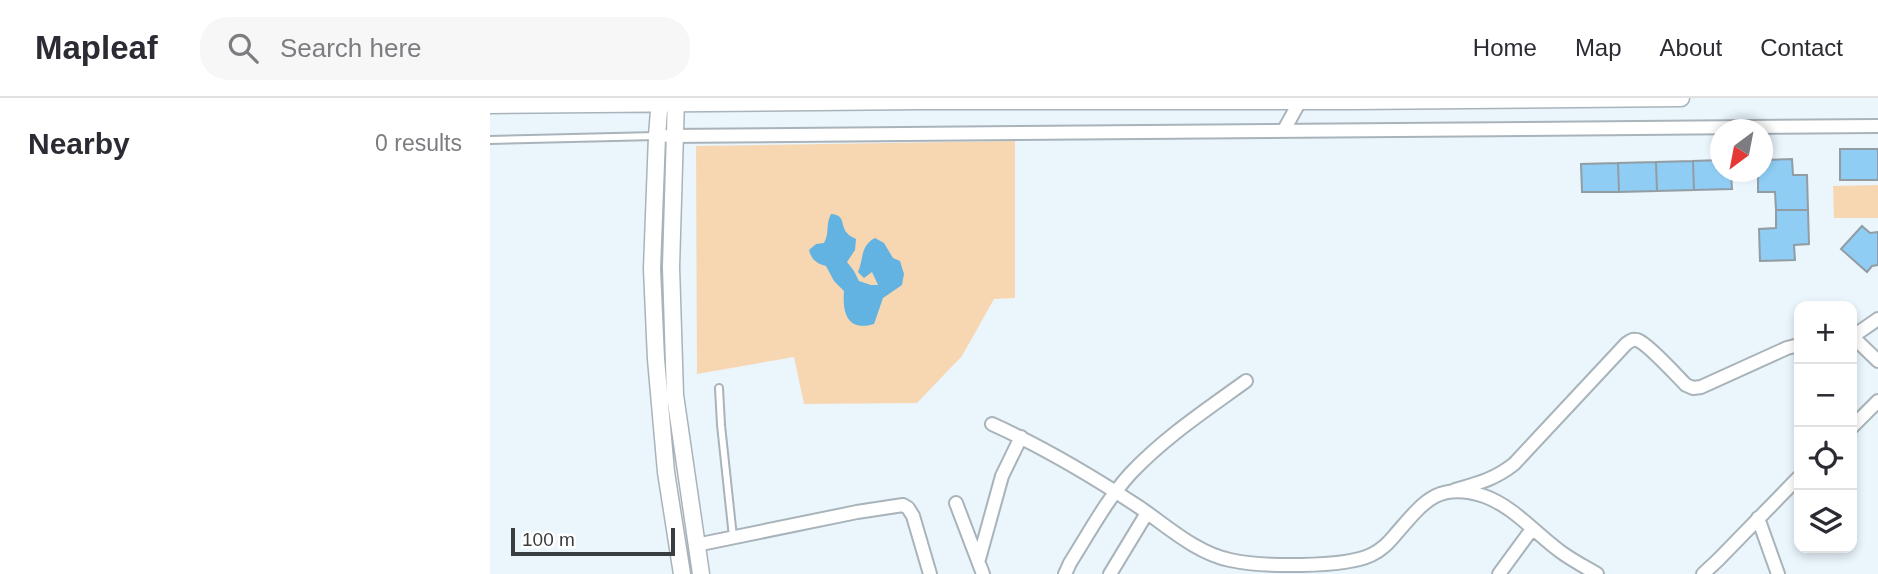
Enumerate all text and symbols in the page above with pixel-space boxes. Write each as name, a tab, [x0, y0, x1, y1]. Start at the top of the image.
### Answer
search box	[200, 17, 690, 80]
text: Mapleaf	[35, 29, 158, 66]
icon: search	[224, 29, 262, 67]
text: Search here	[280, 33, 422, 63]
text: Home	[1473, 34, 1537, 61]
text: Map	[1575, 34, 1622, 61]
text: About	[1660, 34, 1722, 61]
text: Contact	[1760, 34, 1843, 61]
north arrow	[1710, 119, 1773, 182]
text: Nearby	[28, 127, 130, 160]
text: 0 results	[375, 130, 462, 156]
map controls	[1794, 301, 1857, 553]
button: +	[1794, 301, 1857, 364]
button: −	[1794, 364, 1857, 427]
button: locate	[1794, 427, 1857, 490]
button: layers	[1794, 490, 1857, 553]
scale bar	[511, 525, 676, 557]
text: 100 m	[522, 529, 575, 550]

